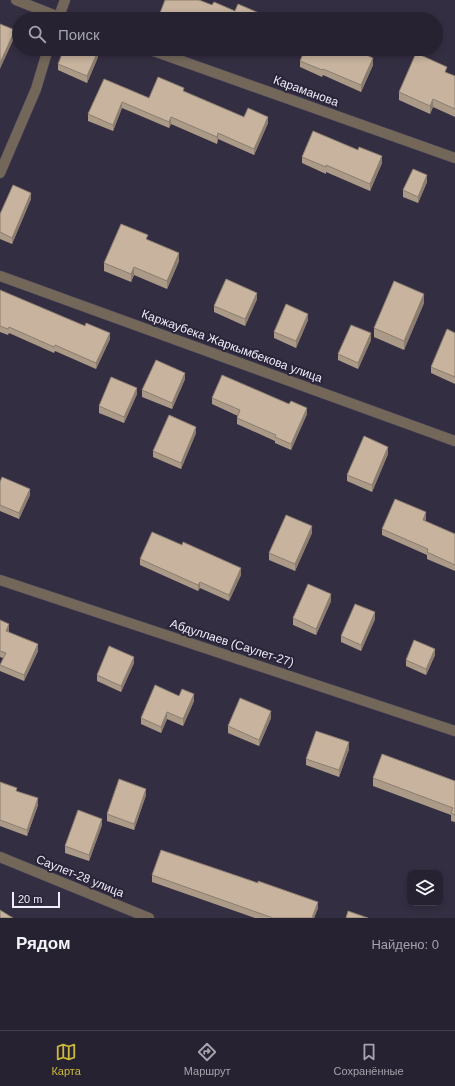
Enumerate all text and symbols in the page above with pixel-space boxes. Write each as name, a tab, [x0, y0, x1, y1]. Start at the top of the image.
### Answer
search box	[12, 12, 443, 56]
icon: search	[26, 23, 48, 45]
text: Поиск	[58, 26, 100, 43]
street label: Караманова	[272, 73, 341, 109]
street label: Каржаубека Жаркымбекова улица	[140, 307, 325, 385]
street label: Абдуллаев (Саулет-27)	[168, 616, 296, 670]
street label: Саулет-28 улица	[34, 852, 126, 900]
map controls	[407, 870, 443, 906]
button: layers	[407, 870, 443, 906]
scale bar	[12, 890, 60, 909]
text: 20 m	[18, 893, 42, 905]
text: Рядом	[16, 934, 71, 953]
text: Найдено: 0	[371, 937, 439, 952]
tab: Карта	[51, 1041, 81, 1077]
tab: Маршрут	[184, 1041, 231, 1077]
tab: Сохранённые	[334, 1041, 404, 1077]

